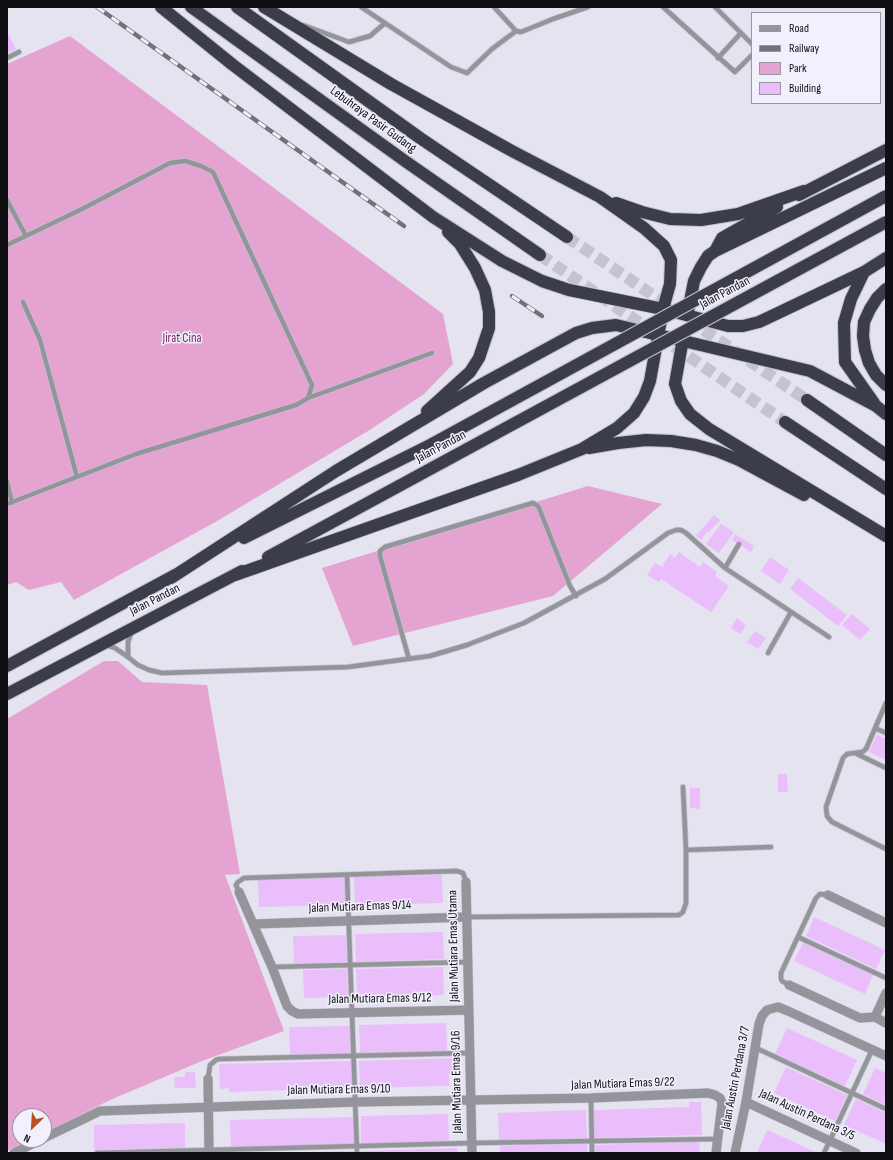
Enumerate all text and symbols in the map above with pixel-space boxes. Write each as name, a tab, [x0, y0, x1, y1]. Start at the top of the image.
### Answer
legend	[751, 12, 881, 104]
text: Road	[789, 21, 809, 36]
text: Railway	[789, 41, 819, 56]
text: Park	[789, 61, 807, 76]
text: Building	[789, 81, 821, 96]
street label: Lebuhraya Pasir Gudang	[327, 83, 419, 157]
street label: Jalan Pandan	[697, 273, 753, 313]
park label: Jirat Cina	[163, 331, 201, 347]
street label: Jalan Pandan	[413, 427, 469, 467]
street label: Jalan Pandan	[127, 581, 183, 619]
street label: Jalan Mutiara Emas Utama	[445, 890, 463, 1002]
street label: Jalan Mutiara Emas 9/14	[308, 897, 412, 917]
street label: Jalan Mutiara Emas 9/12	[328, 990, 432, 1008]
street label: Jalan Austin Perdana 3/7	[718, 1025, 754, 1131]
street label: Jalan Mutiara Emas 9/16	[448, 1030, 466, 1134]
street label: Jalan Mutiara Emas 9/22	[571, 1074, 675, 1094]
street label: Jalan Mutiara Emas 9/10	[287, 1081, 391, 1099]
street label: Jalan Austin Perdana 3/5	[757, 1086, 857, 1144]
north arrow	[12, 1108, 52, 1148]
text: N	[22, 1131, 33, 1146]

